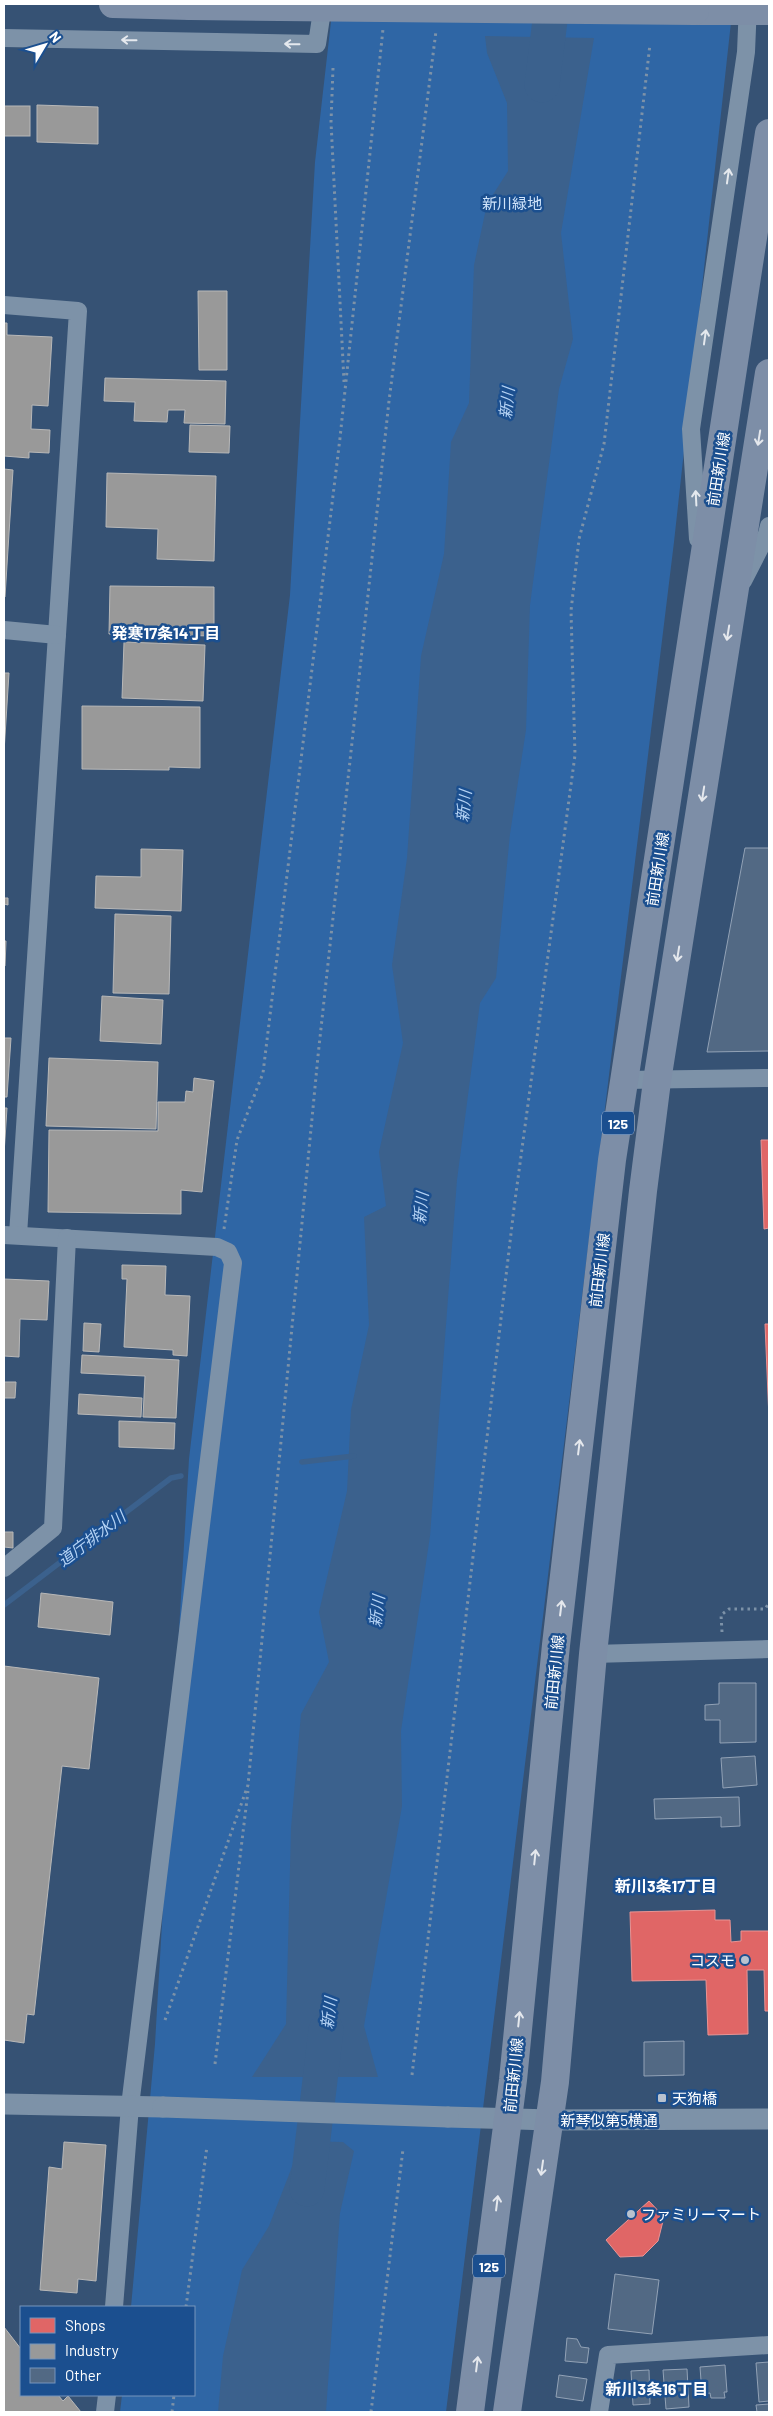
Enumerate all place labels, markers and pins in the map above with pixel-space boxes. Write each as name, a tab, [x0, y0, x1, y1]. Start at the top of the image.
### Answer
place label: コスモ	[690, 1951, 735, 1969]
marker: コスモ	[739, 1954, 751, 1966]
place label: 天狗橋	[672, 2089, 717, 2107]
marker: 天狗橋	[656, 2092, 668, 2104]
place label: ファミリーマート	[641, 2205, 761, 2223]
marker: ファミリーマート	[625, 2208, 637, 2220]

